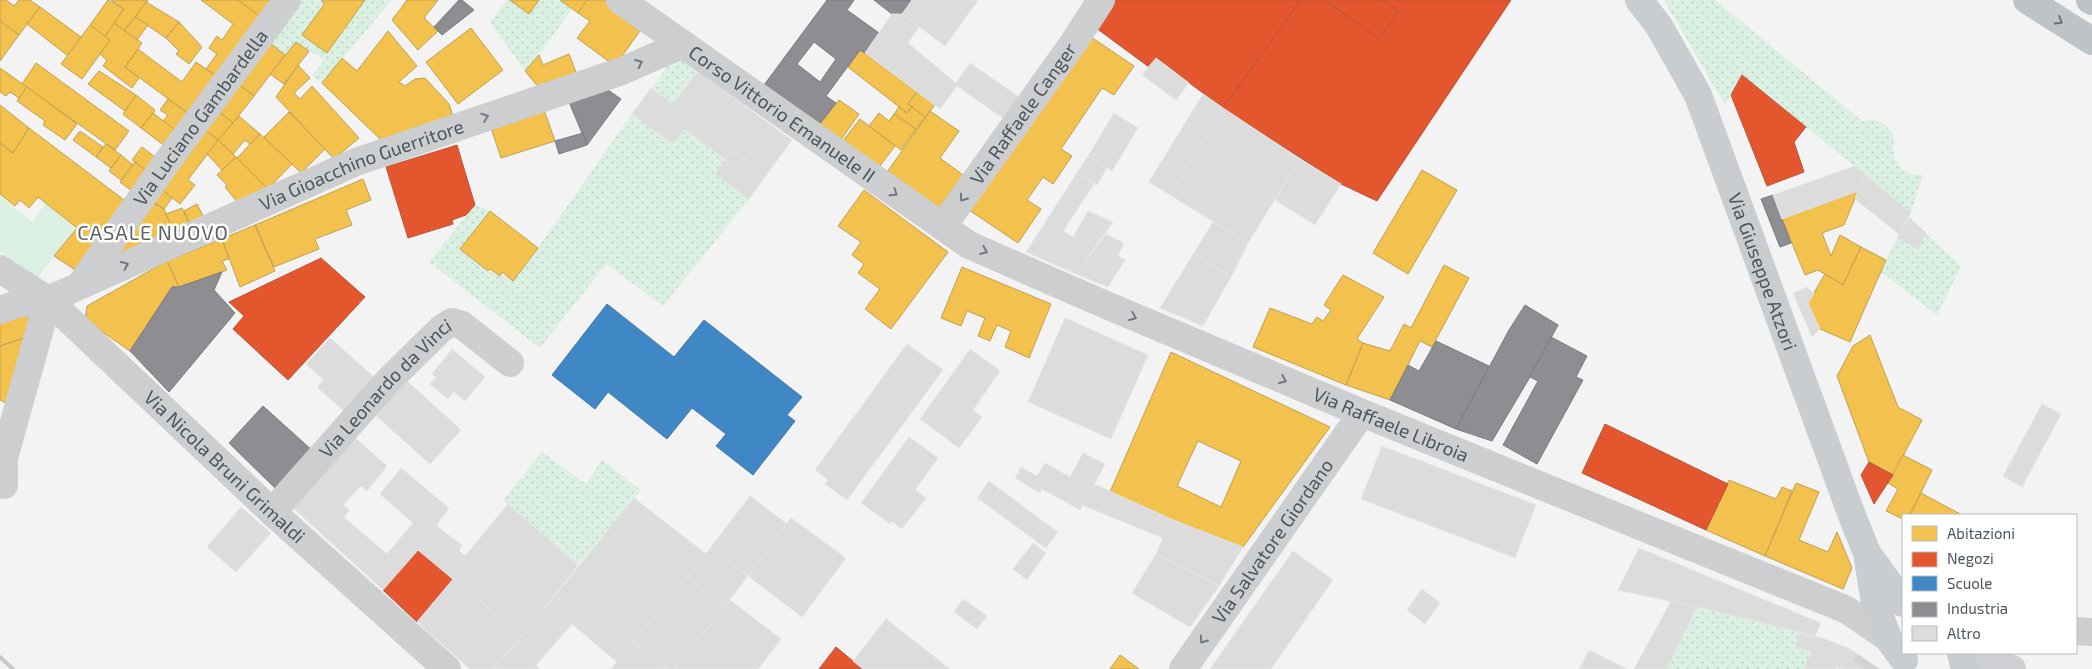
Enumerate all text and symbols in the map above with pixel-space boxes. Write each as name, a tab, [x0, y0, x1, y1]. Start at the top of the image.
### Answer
one-way arrow	[2054, 14, 2063, 24]
street label: Via Luciano Gambardella	[128, 25, 272, 210]
street label: Via Raffaele Canger	[965, 38, 1081, 188]
street label: Corso Vittorio Emanuele II	[685, 40, 880, 187]
one-way arrow	[633, 59, 642, 69]
one-way arrow	[481, 113, 489, 123]
street label: Via Gioacchino Guerritore	[256, 114, 467, 215]
one-way arrow	[889, 187, 898, 196]
street label: Via Giuseppe Atzori	[1724, 189, 1802, 353]
one-way arrow	[960, 192, 969, 202]
district label: CASALE NUOVO	[77, 220, 229, 244]
one-way arrow	[979, 245, 988, 256]
one-way arrow	[120, 261, 129, 272]
one-way arrow	[1128, 310, 1137, 321]
street label: Via Leonardo da Vinci	[314, 313, 455, 462]
one-way arrow	[1278, 374, 1287, 384]
street label: Via Raffaele Libroia	[1310, 382, 1472, 466]
street label: Via Nicola Bruni Grimaldi	[140, 385, 310, 547]
street label: Via Salvatore Giordano	[1206, 454, 1337, 628]
legend	[1902, 514, 2077, 654]
text: Abitazioni	[1947, 524, 2015, 542]
text: Negozi	[1947, 549, 1994, 567]
text: Scuole	[1947, 574, 1992, 592]
text: Industria	[1947, 599, 2008, 617]
text: Altro	[1947, 624, 1981, 642]
one-way arrow	[1200, 634, 1209, 644]

